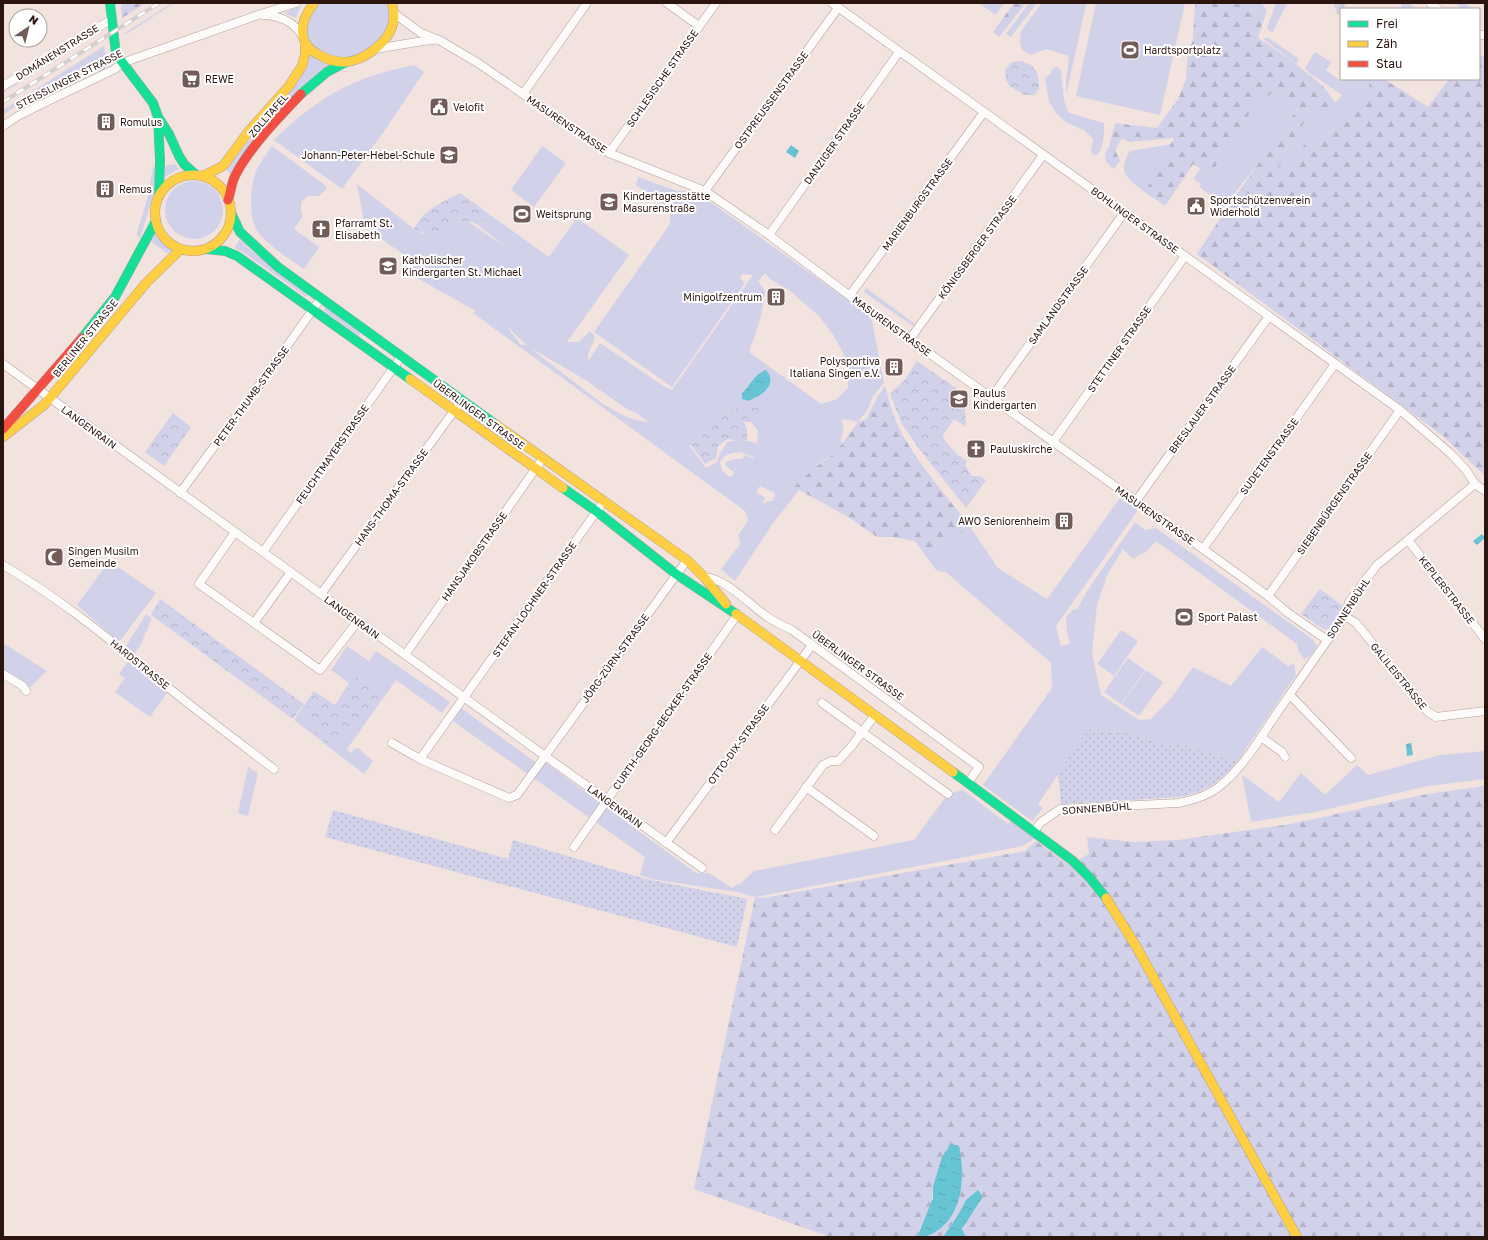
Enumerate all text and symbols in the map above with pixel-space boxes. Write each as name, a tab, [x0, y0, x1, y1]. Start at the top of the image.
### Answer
north arrow	[8, 8, 48, 48]
legend	[1340, 8, 1480, 80]
text: N	[27, 12, 41, 27]
text: Frei	[1376, 16, 1398, 31]
street label: DOMÄNENSTRASSE	[13, 21, 101, 82]
street label: SCHLESISCHE STRASSE	[624, 27, 700, 129]
text: Zäh	[1376, 36, 1397, 51]
sports icon: Hardtsportplatz	[1119, 39, 1141, 61]
place label: Hardtsportplatz	[1144, 44, 1221, 56]
street label: STEISSLINGER STRASSE	[14, 47, 124, 111]
street label: OSTPREUSSENSTRASSE	[731, 49, 811, 151]
text: Stau	[1376, 56, 1402, 71]
supermarket icon: REWE	[180, 68, 202, 90]
place label: REWE	[205, 73, 234, 85]
street label: ZOLLTAFEL	[246, 91, 290, 139]
street label: MASURENSTRASSE	[525, 93, 609, 155]
public building icon: Velofit	[428, 96, 450, 118]
street label: DANZIGER STRASSE	[801, 100, 867, 186]
place label: Velofit	[453, 101, 484, 113]
building icon: Romulus	[95, 111, 117, 133]
place label: Romulus	[120, 116, 162, 128]
school or university icon: Johann-Peter-Hebel-Schule	[438, 144, 460, 166]
place label: Johann-Peter-Hebel-Schule	[302, 149, 435, 161]
street label: MARIENBURGSTRASSE	[879, 155, 955, 253]
building icon: Remus	[94, 178, 116, 200]
place label: Remus	[119, 183, 152, 195]
street label: BOHLINGER STRASSE	[1089, 184, 1181, 256]
place label: Kindertagesstätte Masurenstraße	[623, 190, 710, 214]
school or university icon: Kindertagesstätte Masurenstraße	[598, 191, 620, 213]
street label: KÖNIGSBERGER STRASSE	[935, 192, 1019, 301]
place label: Sportschützenverein Widerhold	[1210, 194, 1310, 218]
public building icon: Sportschützenverein Widerhold	[1185, 195, 1207, 217]
sports icon: Weitsprung	[511, 203, 533, 225]
place label: Weitsprung	[536, 208, 591, 220]
place label: Pfarramt St. Elisabeth	[335, 217, 393, 241]
church icon: Pfarramt St. Elisabeth	[310, 218, 332, 240]
place label: Katholischer Kindergarten St. Michael	[402, 254, 521, 278]
school or university icon: Katholischer Kindergarten St. Michael	[377, 255, 399, 277]
street label: SAMLANDSTRASSE	[1026, 264, 1090, 346]
building icon: Minigolfzentrum	[765, 286, 787, 308]
place label: Minigolfzentrum	[683, 291, 762, 303]
street label: MASURENSTRASSE	[850, 293, 934, 359]
street label: BERLINER STRASSE	[50, 297, 120, 379]
street label: STETTINER STRASSE	[1085, 304, 1153, 394]
street label: PETER-THUMB-STRASSE	[211, 344, 291, 448]
place label: Polysportiva Italiana Singen e.V.	[790, 355, 880, 379]
building icon: Polysportiva Italiana Singen e.V.	[883, 356, 905, 378]
street label: BRESLAUER STRASSE	[1166, 363, 1238, 455]
street label: ÜBERLINGER STRASSE	[431, 376, 528, 451]
place label: Paulus Kindergarten	[973, 387, 1036, 411]
school or university icon: Paulus Kindergarten	[948, 388, 970, 410]
street label: FEUCHTMAYERSTRASSE	[293, 402, 371, 506]
street label: LANGENRAIN	[59, 403, 119, 451]
street label: SUDETENSTRASSE	[1237, 415, 1301, 497]
church icon: Pauluskirche	[965, 438, 987, 460]
place label: Pauluskirche	[990, 443, 1052, 455]
street label: HANS-THOMA-STRASSE	[352, 446, 430, 548]
street label: SIEBENBÜRGENSTRASSE	[1293, 449, 1374, 557]
street label: MASURENSTRASSE	[1113, 483, 1197, 547]
street label: HANSJAKOBSTRASSE	[439, 509, 509, 603]
building icon: AWO Seniorenheim	[1053, 510, 1075, 532]
place label: AWO Seniorenheim	[958, 515, 1050, 527]
street label: STEFAN-LOCHNER-STRASSE	[489, 539, 579, 659]
place label: Singen Musilm Gemeinde	[68, 545, 139, 569]
mosque icon: Singen Musilm Gemeinde	[43, 546, 65, 568]
street label: KEPLERSTRASSE	[1417, 554, 1477, 626]
street label: SONNENBÜHL	[1323, 575, 1372, 641]
street label: LANGENRAIN	[322, 593, 382, 641]
sports icon: Sport Palast	[1173, 606, 1195, 628]
street label: JÖRG-ZÜRN-STRASSE	[578, 611, 651, 705]
place label: Sport Palast	[1198, 611, 1257, 623]
street label: ÜBERLINGER STRASSE	[810, 627, 907, 702]
street label: HARDSTRASSE	[108, 636, 172, 692]
street label: GALILEISTRASSE	[1368, 640, 1430, 712]
street label: CURTH-GEORG-BECKER-STRASSE	[610, 650, 714, 792]
street label: OTTO-DIX-STRASSE	[705, 702, 771, 786]
street label: LANGENRAIN	[585, 782, 645, 830]
street label: SONNENBÜHL	[1062, 799, 1133, 816]

